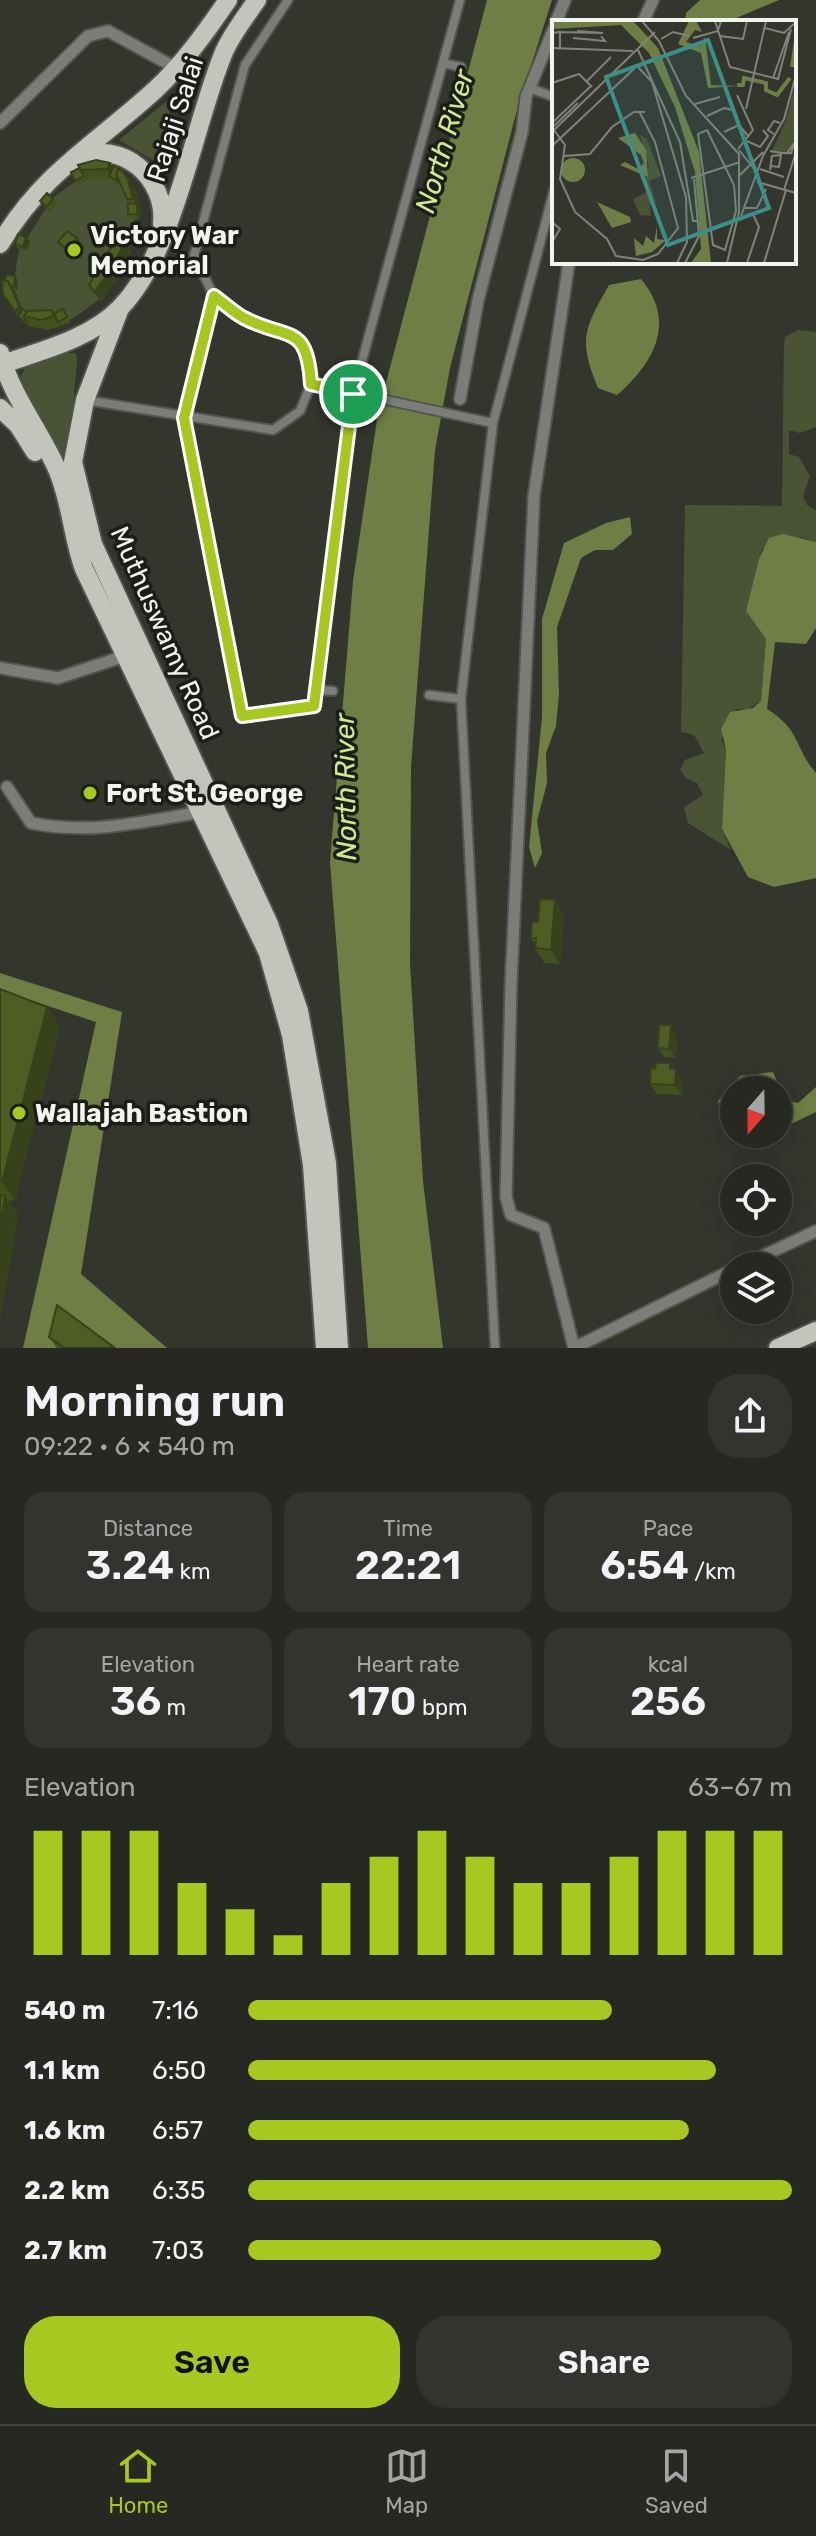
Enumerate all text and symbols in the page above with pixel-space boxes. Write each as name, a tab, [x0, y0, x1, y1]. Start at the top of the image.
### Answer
inset map	[552, 20, 796, 264]
street label: Rajaji Salai	[141, 53, 210, 186]
water label: North River	[408, 64, 481, 217]
place label: Victory War Memorial	[90, 220, 239, 281]
marker: Victory War Memorial	[65, 241, 83, 259]
pin	[319, 360, 387, 428]
icon: arrive	[331, 372, 375, 416]
street label: Muthuswamy Road	[104, 522, 225, 745]
water label: North River	[328, 712, 363, 861]
place label: Fort St. George	[106, 778, 303, 809]
marker: Fort St. George	[81, 784, 99, 802]
north arrow	[720, 1076, 792, 1148]
map controls	[720, 1076, 792, 1324]
place label: Wallajah Bastion	[35, 1098, 248, 1129]
marker: Wallajah Bastion	[10, 1104, 28, 1122]
button: locate	[720, 1164, 792, 1236]
button: layers	[720, 1252, 792, 1324]
button: share	[708, 1374, 792, 1458]
text: Morning run	[24, 1375, 285, 1427]
text: 09:22 · 6 × 540 m	[24, 1431, 235, 1462]
text: Distance	[103, 1515, 193, 1542]
text: Time	[383, 1515, 433, 1542]
text: Pace	[643, 1515, 693, 1542]
text: 3.24	[86, 1542, 174, 1589]
text: 22:21	[355, 1542, 461, 1589]
text: 6:54	[600, 1542, 689, 1589]
text: km	[174, 1558, 210, 1585]
text: /km	[689, 1558, 736, 1585]
text: Elevation	[101, 1651, 195, 1678]
text: Heart rate	[356, 1651, 460, 1678]
text: kcal	[648, 1651, 688, 1678]
text: 36	[110, 1678, 161, 1725]
text: 170	[348, 1678, 417, 1725]
text: 256	[630, 1678, 706, 1725]
text: m	[161, 1694, 186, 1721]
text: bpm	[417, 1694, 468, 1721]
text: Elevation	[24, 1772, 135, 1803]
text: 63–67 m	[688, 1772, 792, 1803]
text: 540 m	[24, 1995, 106, 2026]
text: 7:16	[152, 1995, 199, 2026]
text: 1.1 km	[24, 2055, 100, 2086]
text: 6:50	[152, 2055, 206, 2086]
text: 1.6 km	[24, 2115, 106, 2146]
text: 6:57	[152, 2115, 203, 2146]
text: 2.2 km	[24, 2175, 110, 2206]
text: 6:35	[152, 2175, 205, 2206]
text: 2.7 km	[24, 2235, 107, 2266]
text: 7:03	[152, 2235, 204, 2266]
button: Save	[24, 2316, 400, 2408]
button: Share	[416, 2316, 792, 2408]
tab: Home	[108, 2444, 168, 2519]
tab: Map	[385, 2444, 429, 2519]
tab: Saved	[645, 2444, 708, 2519]

